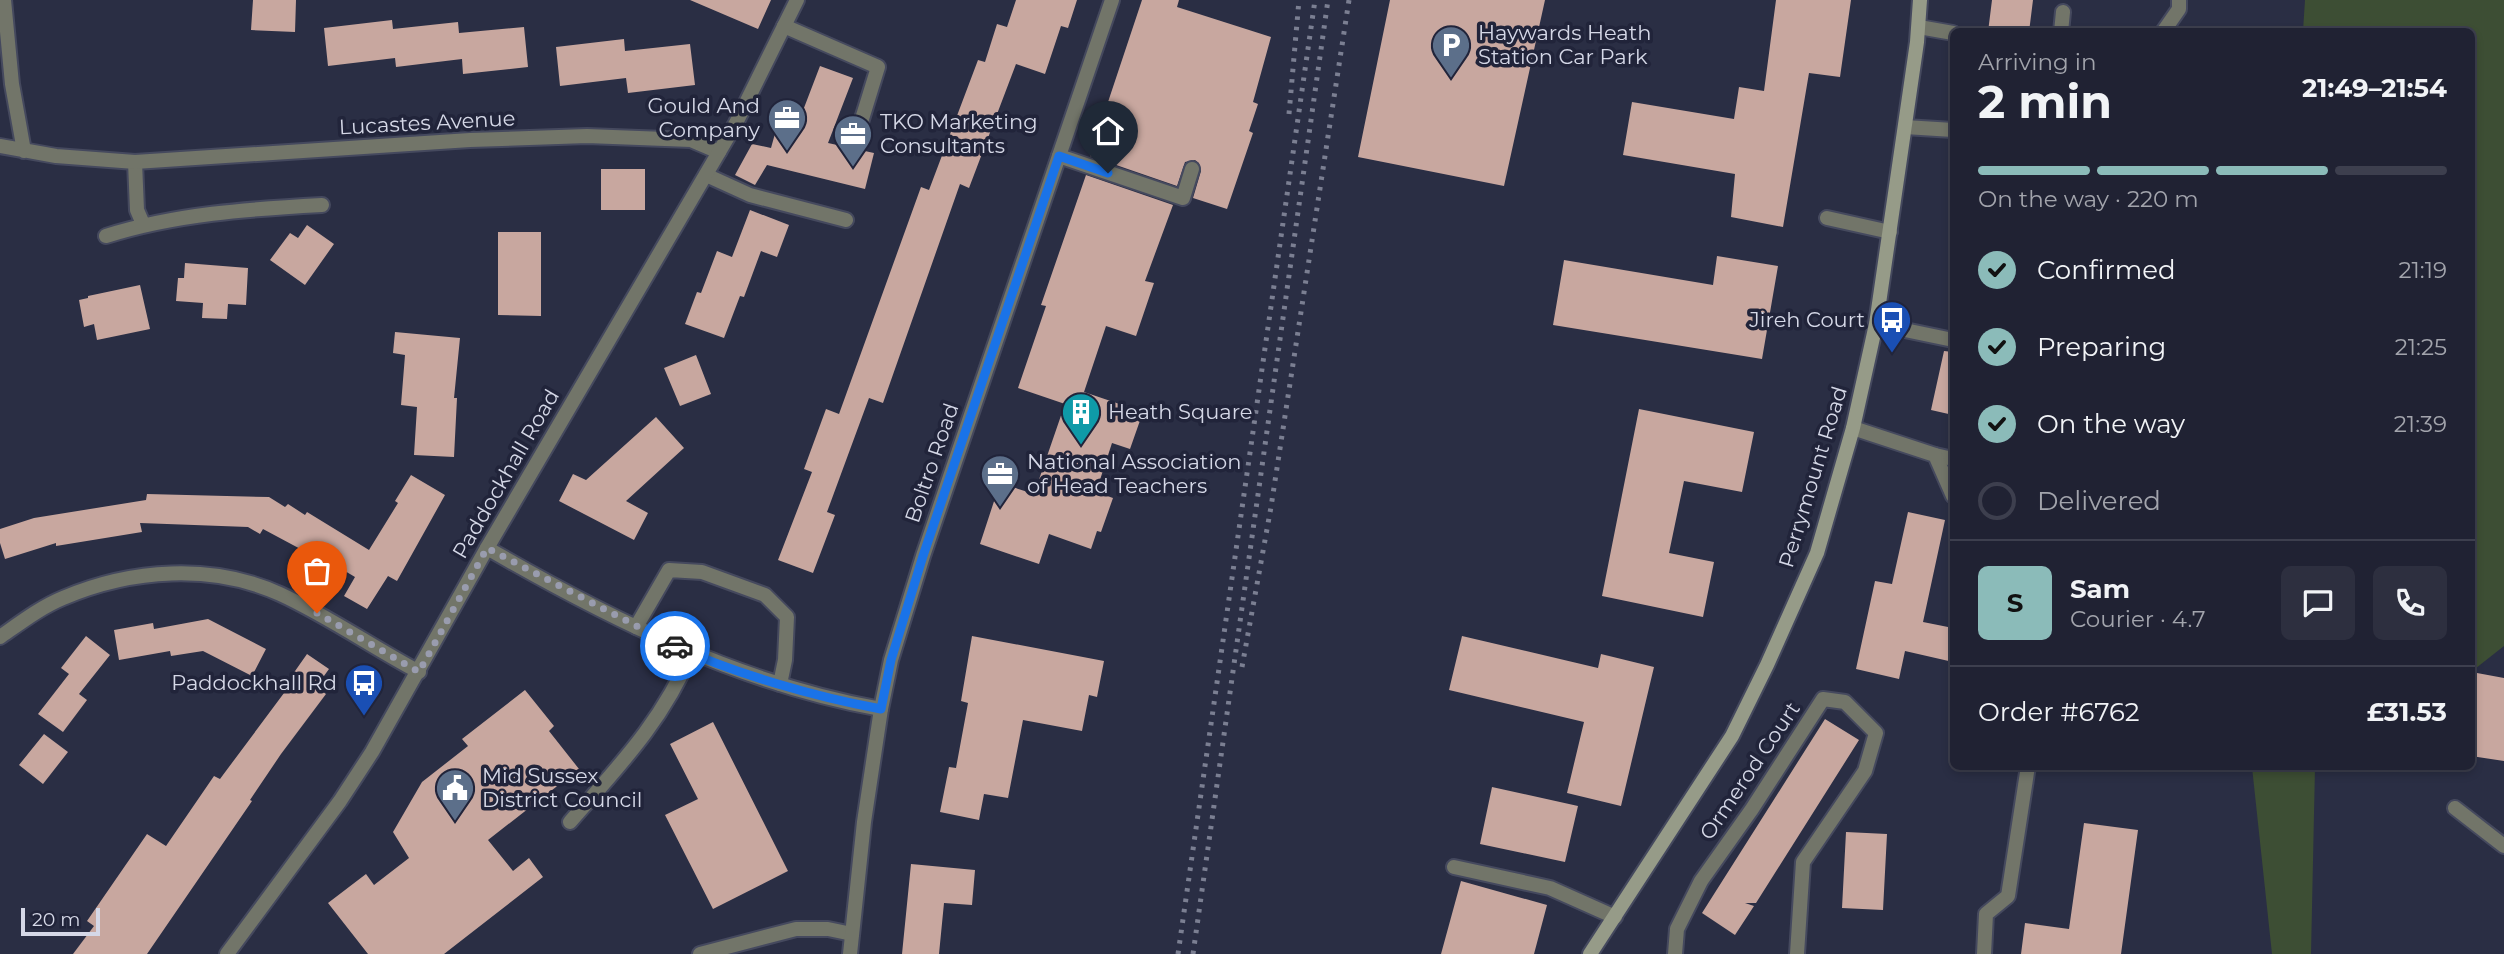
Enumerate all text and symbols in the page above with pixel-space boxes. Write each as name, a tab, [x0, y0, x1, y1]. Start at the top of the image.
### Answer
place label: Haywards Heath Station Car Park	[1478, 20, 1651, 69]
parking icon: Haywards Heath Station Car Park	[1430, 24, 1472, 79]
text: Arriving in	[1978, 48, 2097, 76]
text: 21:49–21:54	[2302, 72, 2447, 104]
text: 2 min	[1978, 73, 2112, 130]
place label: Gould And Company	[648, 93, 761, 142]
office icon: Gould And Company	[766, 97, 808, 152]
pin	[1078, 101, 1138, 173]
street label: Lucastes Avenue	[338, 105, 516, 140]
place label: TKO Marketing Consultants	[880, 109, 1038, 158]
icon: home	[1089, 112, 1127, 150]
office icon: TKO Marketing Consultants	[832, 113, 874, 168]
text: On the way · 220 m	[1978, 185, 2199, 213]
icon: check	[1978, 251, 2016, 289]
text: Confirmed	[2037, 254, 2176, 286]
text: 21:19	[2398, 256, 2447, 284]
bus stop icon: Jireh Court	[1871, 299, 1913, 354]
place label: Jireh Court	[1748, 307, 1865, 332]
icon: check	[1978, 328, 2016, 366]
text: Preparing	[2037, 331, 2166, 363]
text: 21:25	[2395, 333, 2447, 361]
street label: Perrymount Road	[1773, 383, 1852, 570]
street label: Paddockhall Road	[447, 385, 564, 563]
building icon: Heath Square	[1060, 391, 1102, 446]
place label: Heath Square	[1108, 399, 1253, 424]
street label: Boltro Road	[899, 400, 964, 526]
icon: check	[1978, 405, 2016, 443]
text: On the way	[2037, 408, 2185, 440]
text: 21:39	[2394, 410, 2447, 438]
place label: National Association of Head Teachers	[1027, 449, 1241, 498]
office icon: National Association of Head Teachers	[979, 453, 1021, 508]
text: Delivered	[2037, 485, 2161, 517]
pin	[287, 541, 347, 613]
icon: bag	[298, 552, 336, 590]
button: chat	[2281, 566, 2355, 640]
button: phone	[2373, 566, 2447, 640]
text: Sam	[2070, 573, 2130, 605]
text: S	[2007, 587, 2023, 619]
text: Courier · 4.7	[2070, 605, 2206, 633]
courier	[640, 611, 710, 681]
icon: car	[656, 627, 694, 665]
bus stop icon: Paddockhall Rd	[343, 662, 385, 717]
place label: Paddockhall Rd	[171, 670, 337, 695]
text: Order #6762	[1978, 696, 2140, 728]
text: £31.53	[2367, 696, 2447, 728]
street label: Ormerod Court	[1694, 697, 1805, 844]
place label: Mid Sussex District Council	[482, 763, 643, 812]
public building icon: Mid Sussex District Council	[434, 767, 476, 822]
scale bar	[21, 905, 100, 937]
text: 20 m	[32, 908, 80, 931]

